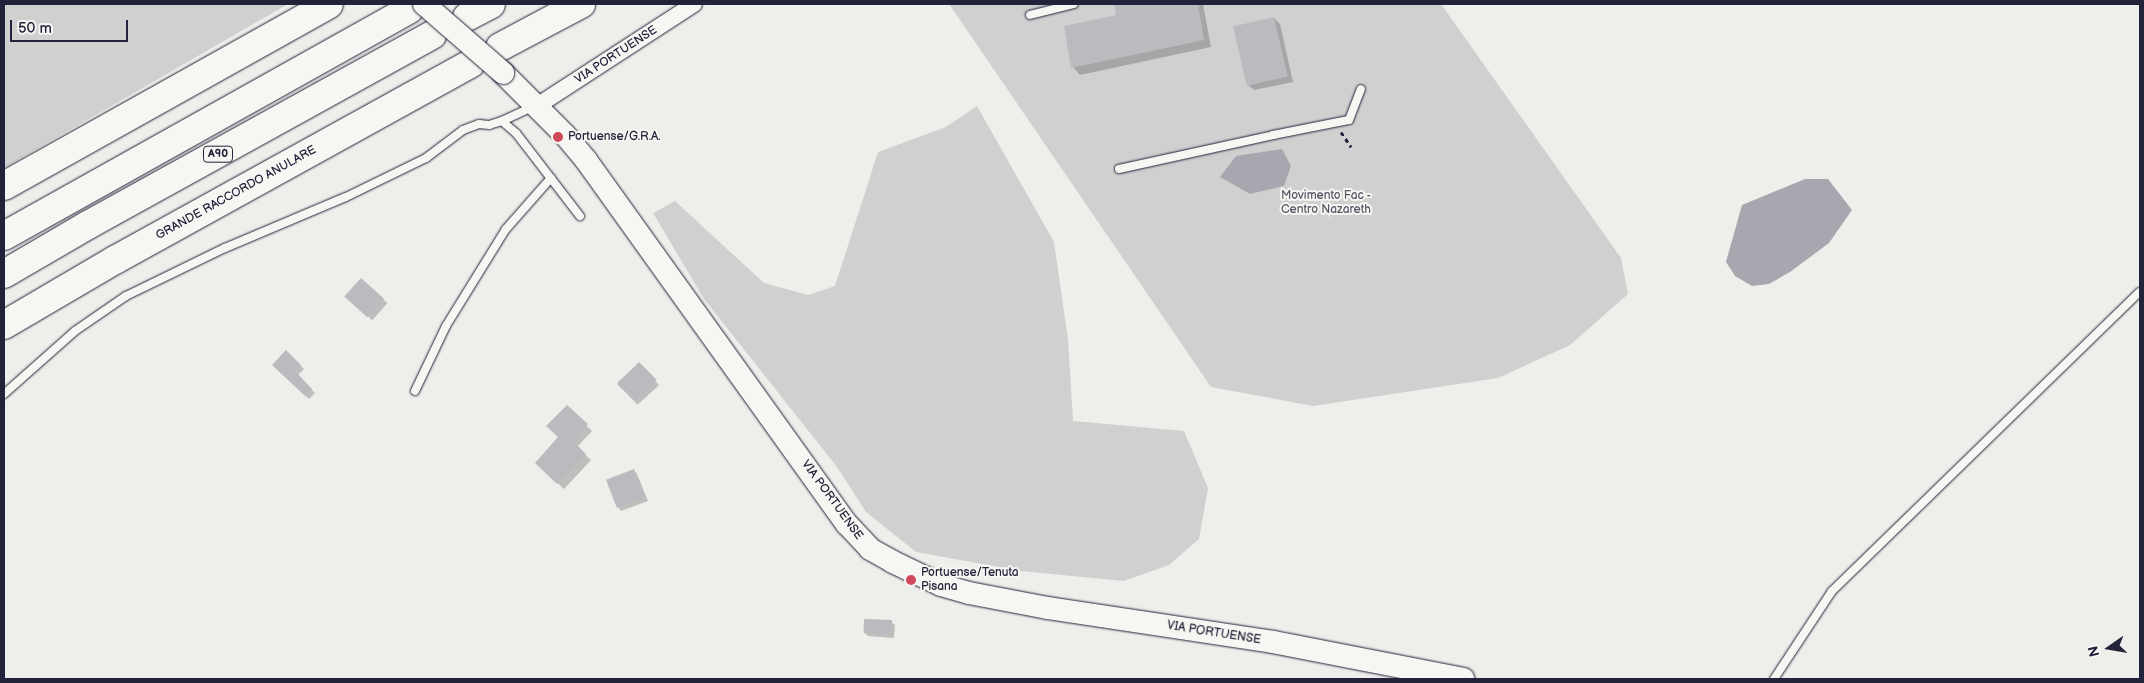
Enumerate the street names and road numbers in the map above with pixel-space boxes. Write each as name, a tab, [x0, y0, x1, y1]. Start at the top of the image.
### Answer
street label: VIA PORTUENSE	[572, 23, 660, 87]
street label: GRANDE RACCORDO ANULARE	[153, 143, 319, 243]
road number: A90	[202, 146, 234, 162]
street label: VIA PORTUENSE	[798, 457, 866, 543]
street label: VIA PORTUENSE	[1166, 618, 1262, 648]

